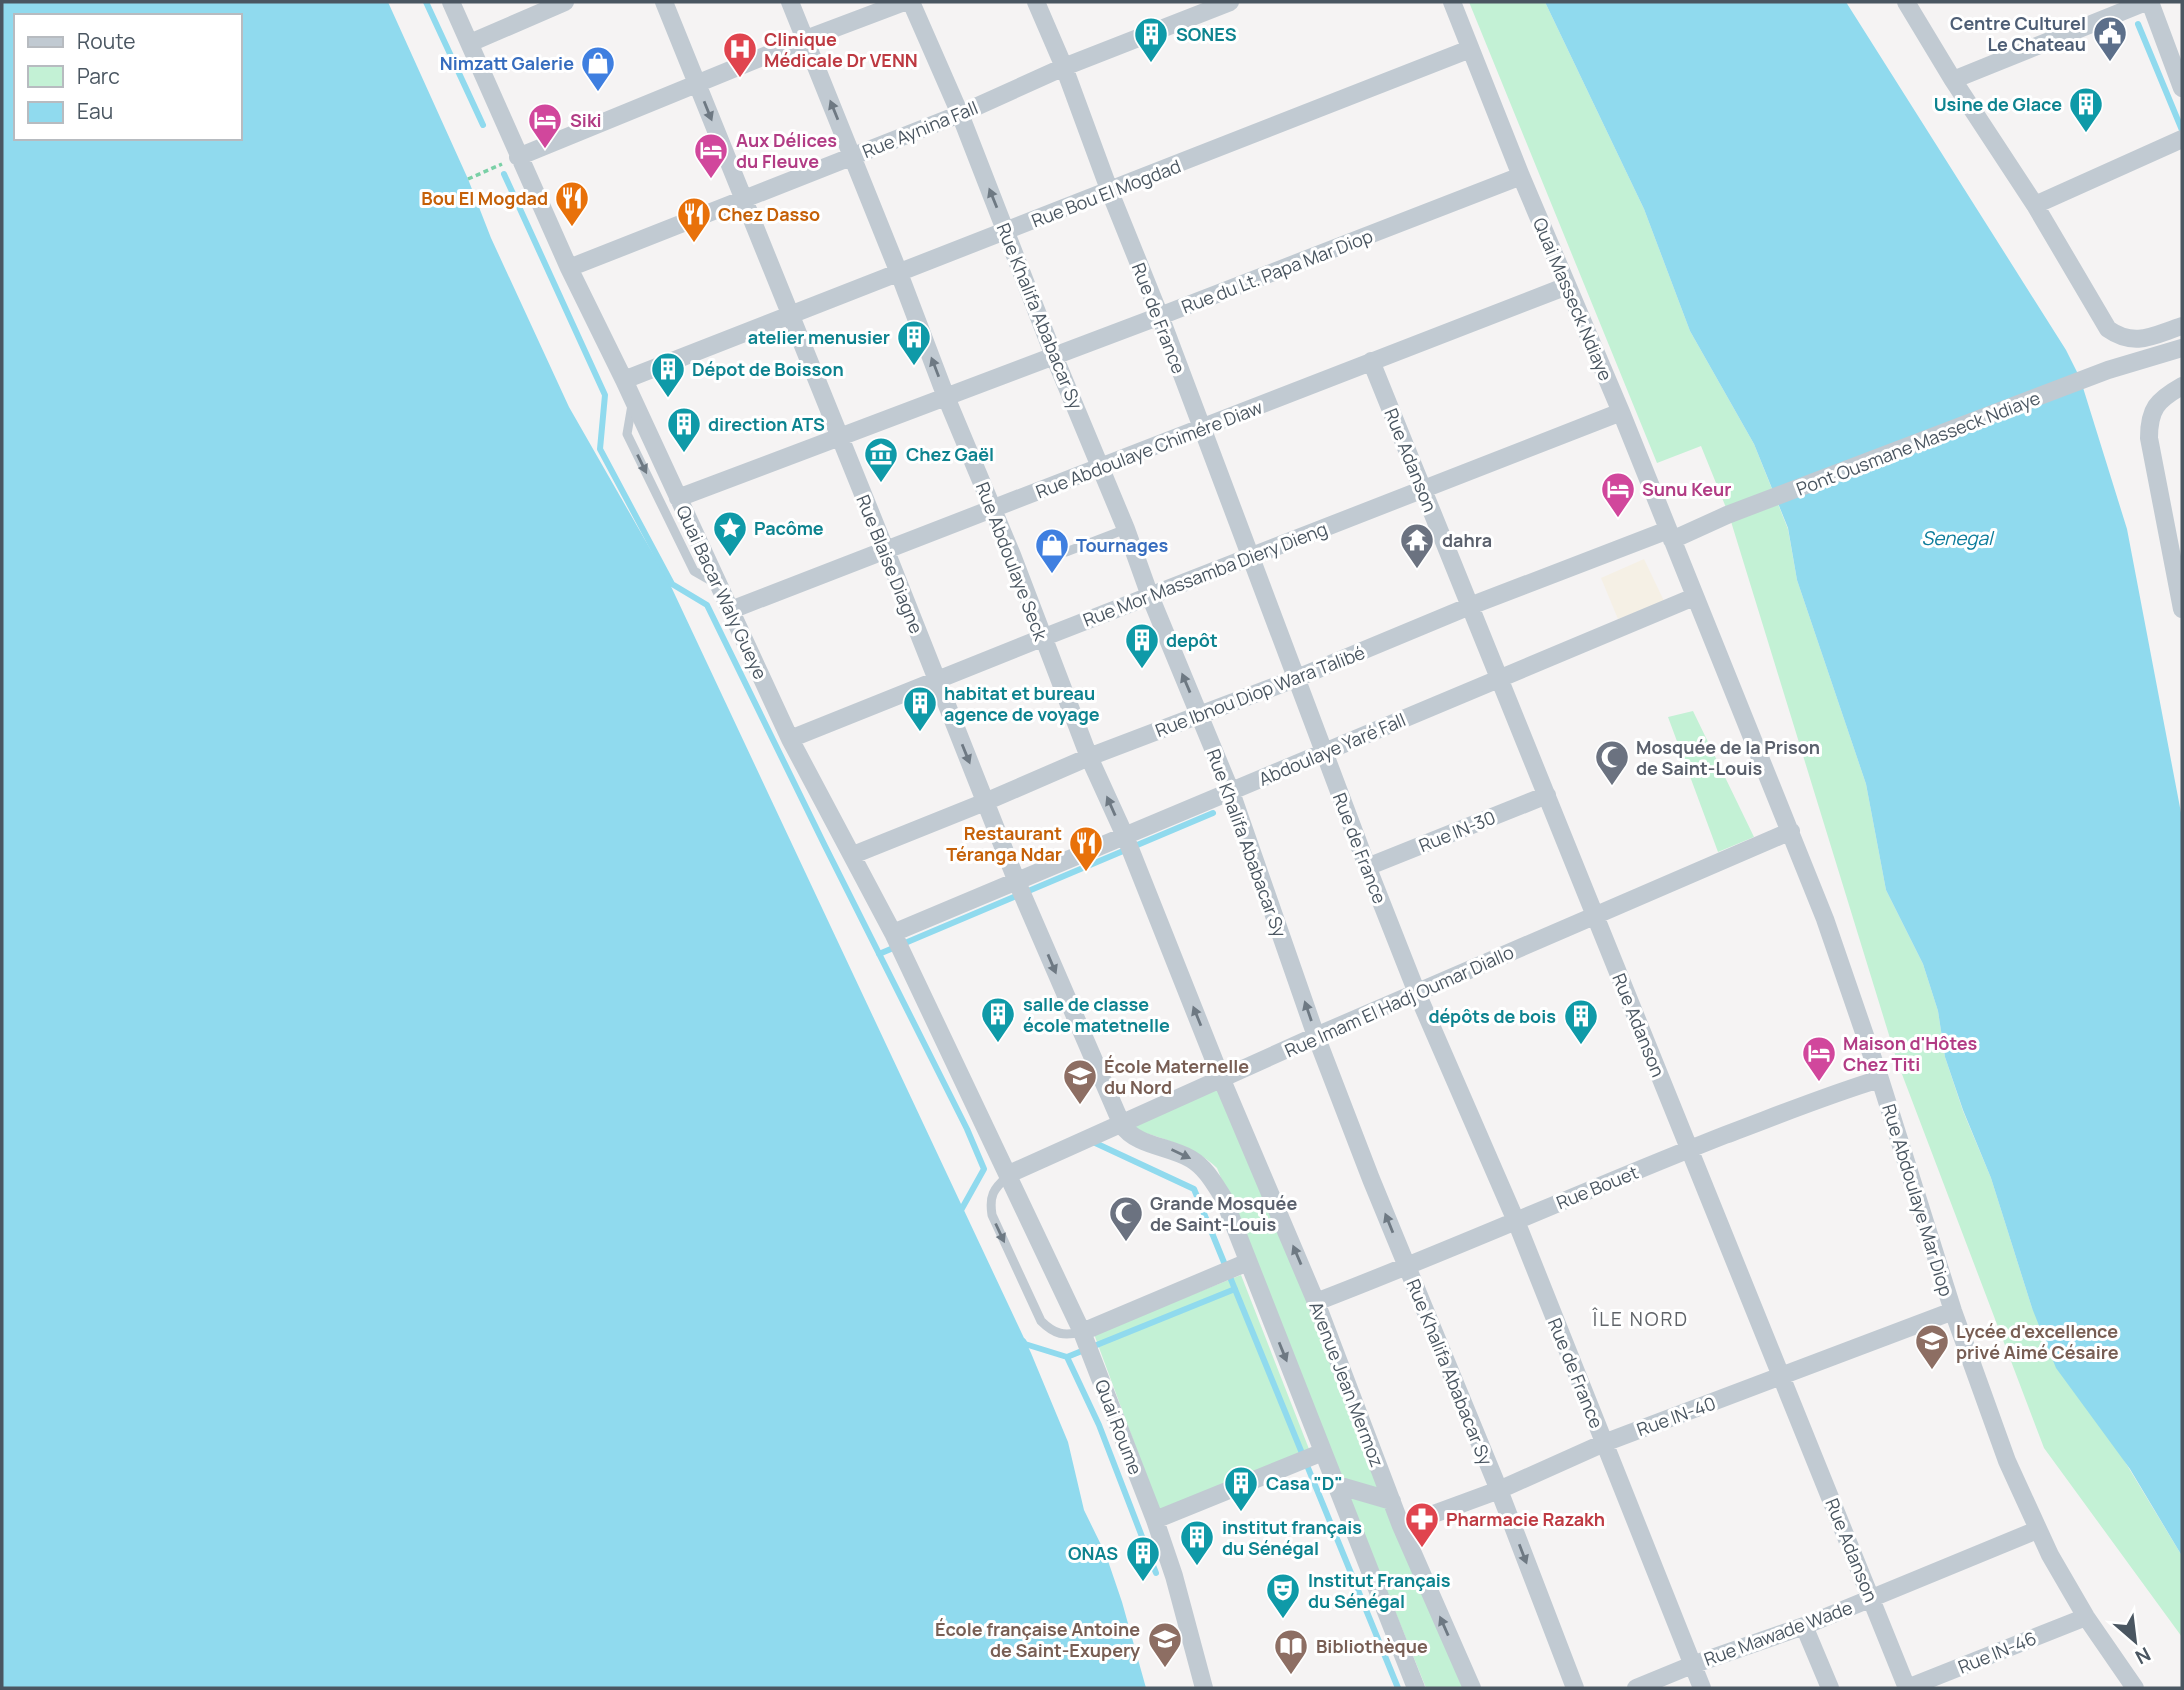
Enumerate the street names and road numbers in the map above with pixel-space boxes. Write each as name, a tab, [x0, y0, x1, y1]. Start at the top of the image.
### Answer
street label: Rue Aynina Fall	[859, 95, 981, 163]
street label: Rue Bou El Mogdad	[1028, 153, 1184, 233]
street label: Quai Masseck Ndiaye	[1528, 214, 1618, 384]
street label: Rue Khalifa Ababacar Sy	[992, 219, 1089, 413]
street label: Rue du Lt. Papa Mar Diop	[1178, 223, 1376, 319]
street label: Rue de France	[1127, 259, 1191, 377]
street label: Pont Ousmane Masseck Ndiaye	[1793, 385, 2043, 501]
street label: Rue Abdoulaye Chimére Diaw	[1032, 395, 1266, 503]
street label: Rue Adanson	[1379, 405, 1443, 515]
street label: Rue Abdoulaye Seck	[971, 478, 1054, 645]
street label: Rue Blaise Diagne	[851, 491, 929, 637]
street label: Quai Bacar Waly Gueye	[671, 501, 773, 683]
street label: Rue Mor Massamba Diery Dieng	[1079, 516, 1331, 632]
street label: Rue Ibnou Diop Wara Talibé	[1152, 640, 1368, 742]
street label: Abdoulaye Yaré Fall	[1255, 707, 1409, 791]
street label: Rue Khalifa Ababacar Sy	[1202, 745, 1292, 941]
street label: Rue de France	[1328, 789, 1392, 907]
street label: Rue IN-30	[1415, 805, 1499, 857]
street label: Rue Imam El Hadj Oumar Diallo	[1281, 940, 1517, 1062]
street label: Rue Adanson	[1607, 970, 1671, 1080]
street label: Rue Abdoulaye Mar Diop	[1877, 1101, 1959, 1299]
street label: Rue Bouet	[1553, 1160, 1641, 1214]
street label: Rue Khalifa Ababacar Sy	[1402, 1275, 1499, 1469]
street label: Avenue Jean Mermoz	[1304, 1298, 1390, 1470]
street label: Rue de France	[1543, 1314, 1609, 1432]
street label: Quai Roume	[1090, 1376, 1148, 1478]
street label: Rue IN-40	[1633, 1391, 1719, 1441]
street label: Rue Adanson	[1820, 1495, 1884, 1605]
street label: Rue Mawade Wade	[1700, 1595, 1856, 1671]
street label: Rue IN-46	[1954, 1625, 2040, 1679]

